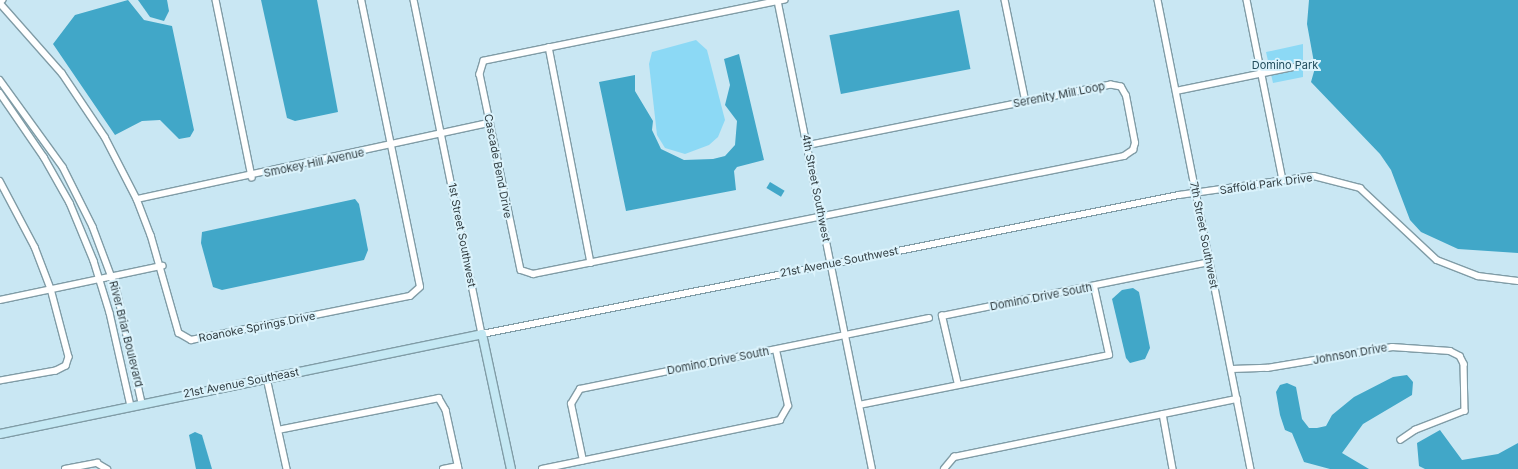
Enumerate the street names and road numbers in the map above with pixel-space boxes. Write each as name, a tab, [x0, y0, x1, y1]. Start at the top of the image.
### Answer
street label: Serenity Mill Loop	[1012, 80, 1106, 110]
street label: Cascade Bend Drive	[481, 113, 515, 219]
street label: 4th Street Southwest	[799, 133, 833, 243]
street label: Smokey Hill Avenue	[263, 146, 365, 180]
street label: Saffold Park Drive	[1219, 171, 1313, 197]
street label: 7th Street Southwest	[1187, 181, 1221, 289]
street label: 1st Street Southwest	[445, 182, 479, 288]
street label: 21st Avenue Southwest	[779, 244, 899, 280]
street label: River Briar Boulevard	[106, 279, 146, 389]
street label: Domino Drive South	[989, 281, 1093, 313]
street label: Roanoke Springs Drive	[198, 309, 316, 345]
street label: Johnson Drive	[1312, 341, 1388, 367]
street label: Domino Drive South	[666, 345, 770, 377]
street label: 21st Avenue Southeast	[182, 365, 300, 401]

